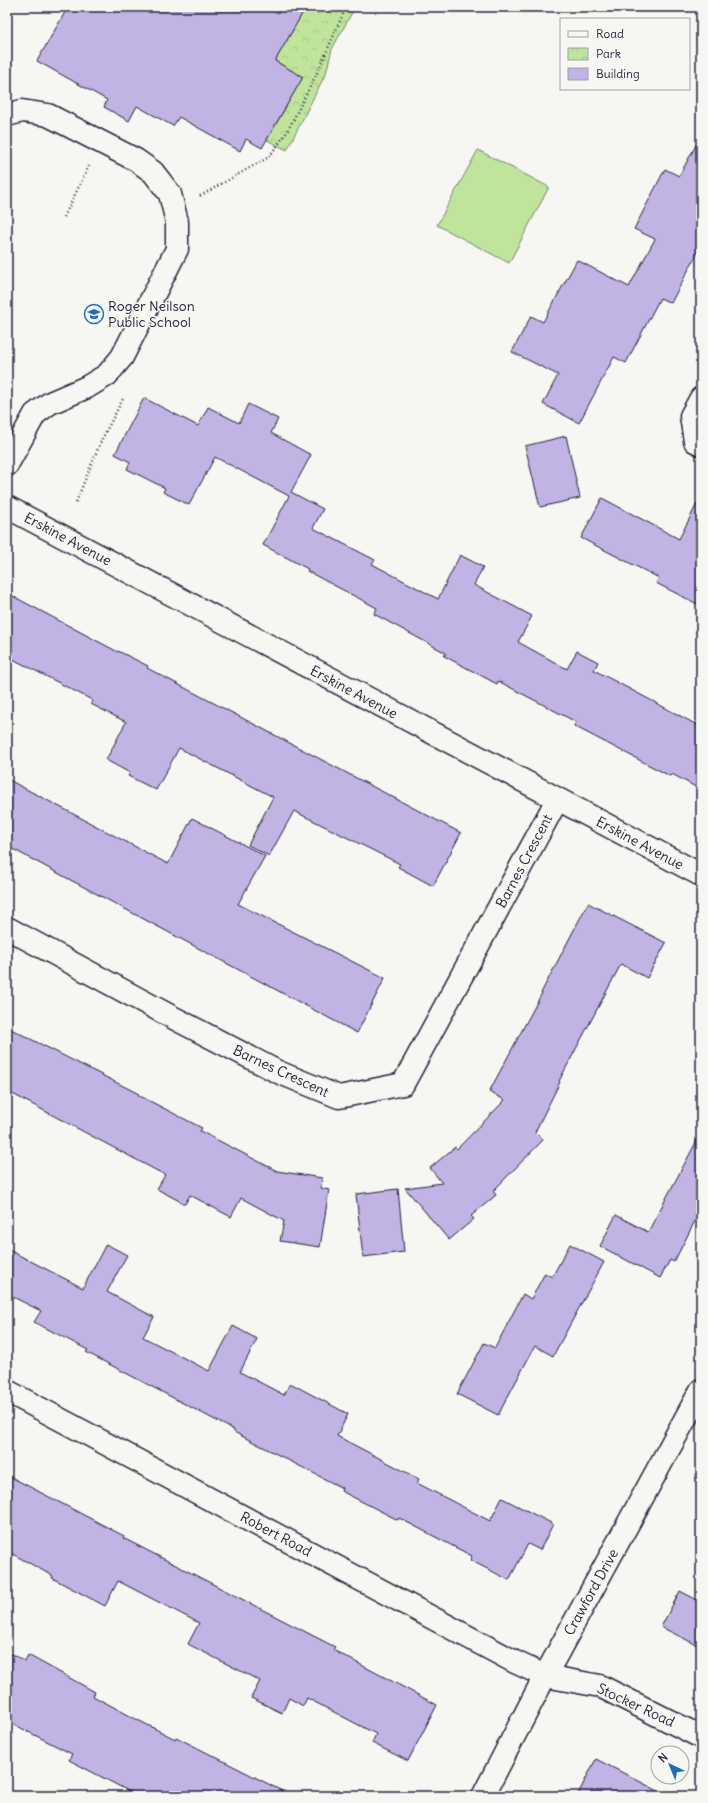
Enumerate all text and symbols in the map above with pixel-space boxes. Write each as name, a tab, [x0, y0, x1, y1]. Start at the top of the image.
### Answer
legend	[560, 18, 690, 90]
text: Road	[596, 26, 624, 41]
text: Park	[596, 46, 621, 61]
text: Building	[596, 66, 640, 81]
place label: Roger Neilson Public School	[108, 297, 195, 331]
school or university icon: Roger Neilson Public School	[83, 303, 105, 325]
street label: Erskine Avenue	[21, 508, 115, 570]
street label: Erskine Avenue	[307, 661, 401, 723]
street label: Barnes Crescent	[492, 811, 556, 911]
street label: Erskine Avenue	[593, 812, 687, 874]
street label: Barnes Crescent	[230, 1041, 332, 1101]
street label: Robert Road	[237, 1508, 315, 1560]
street label: Crawford Drive	[560, 1546, 622, 1638]
street label: Stocker Road	[594, 1679, 678, 1731]
north arrow	[650, 1745, 690, 1785]
text: N	[655, 1750, 671, 1765]

